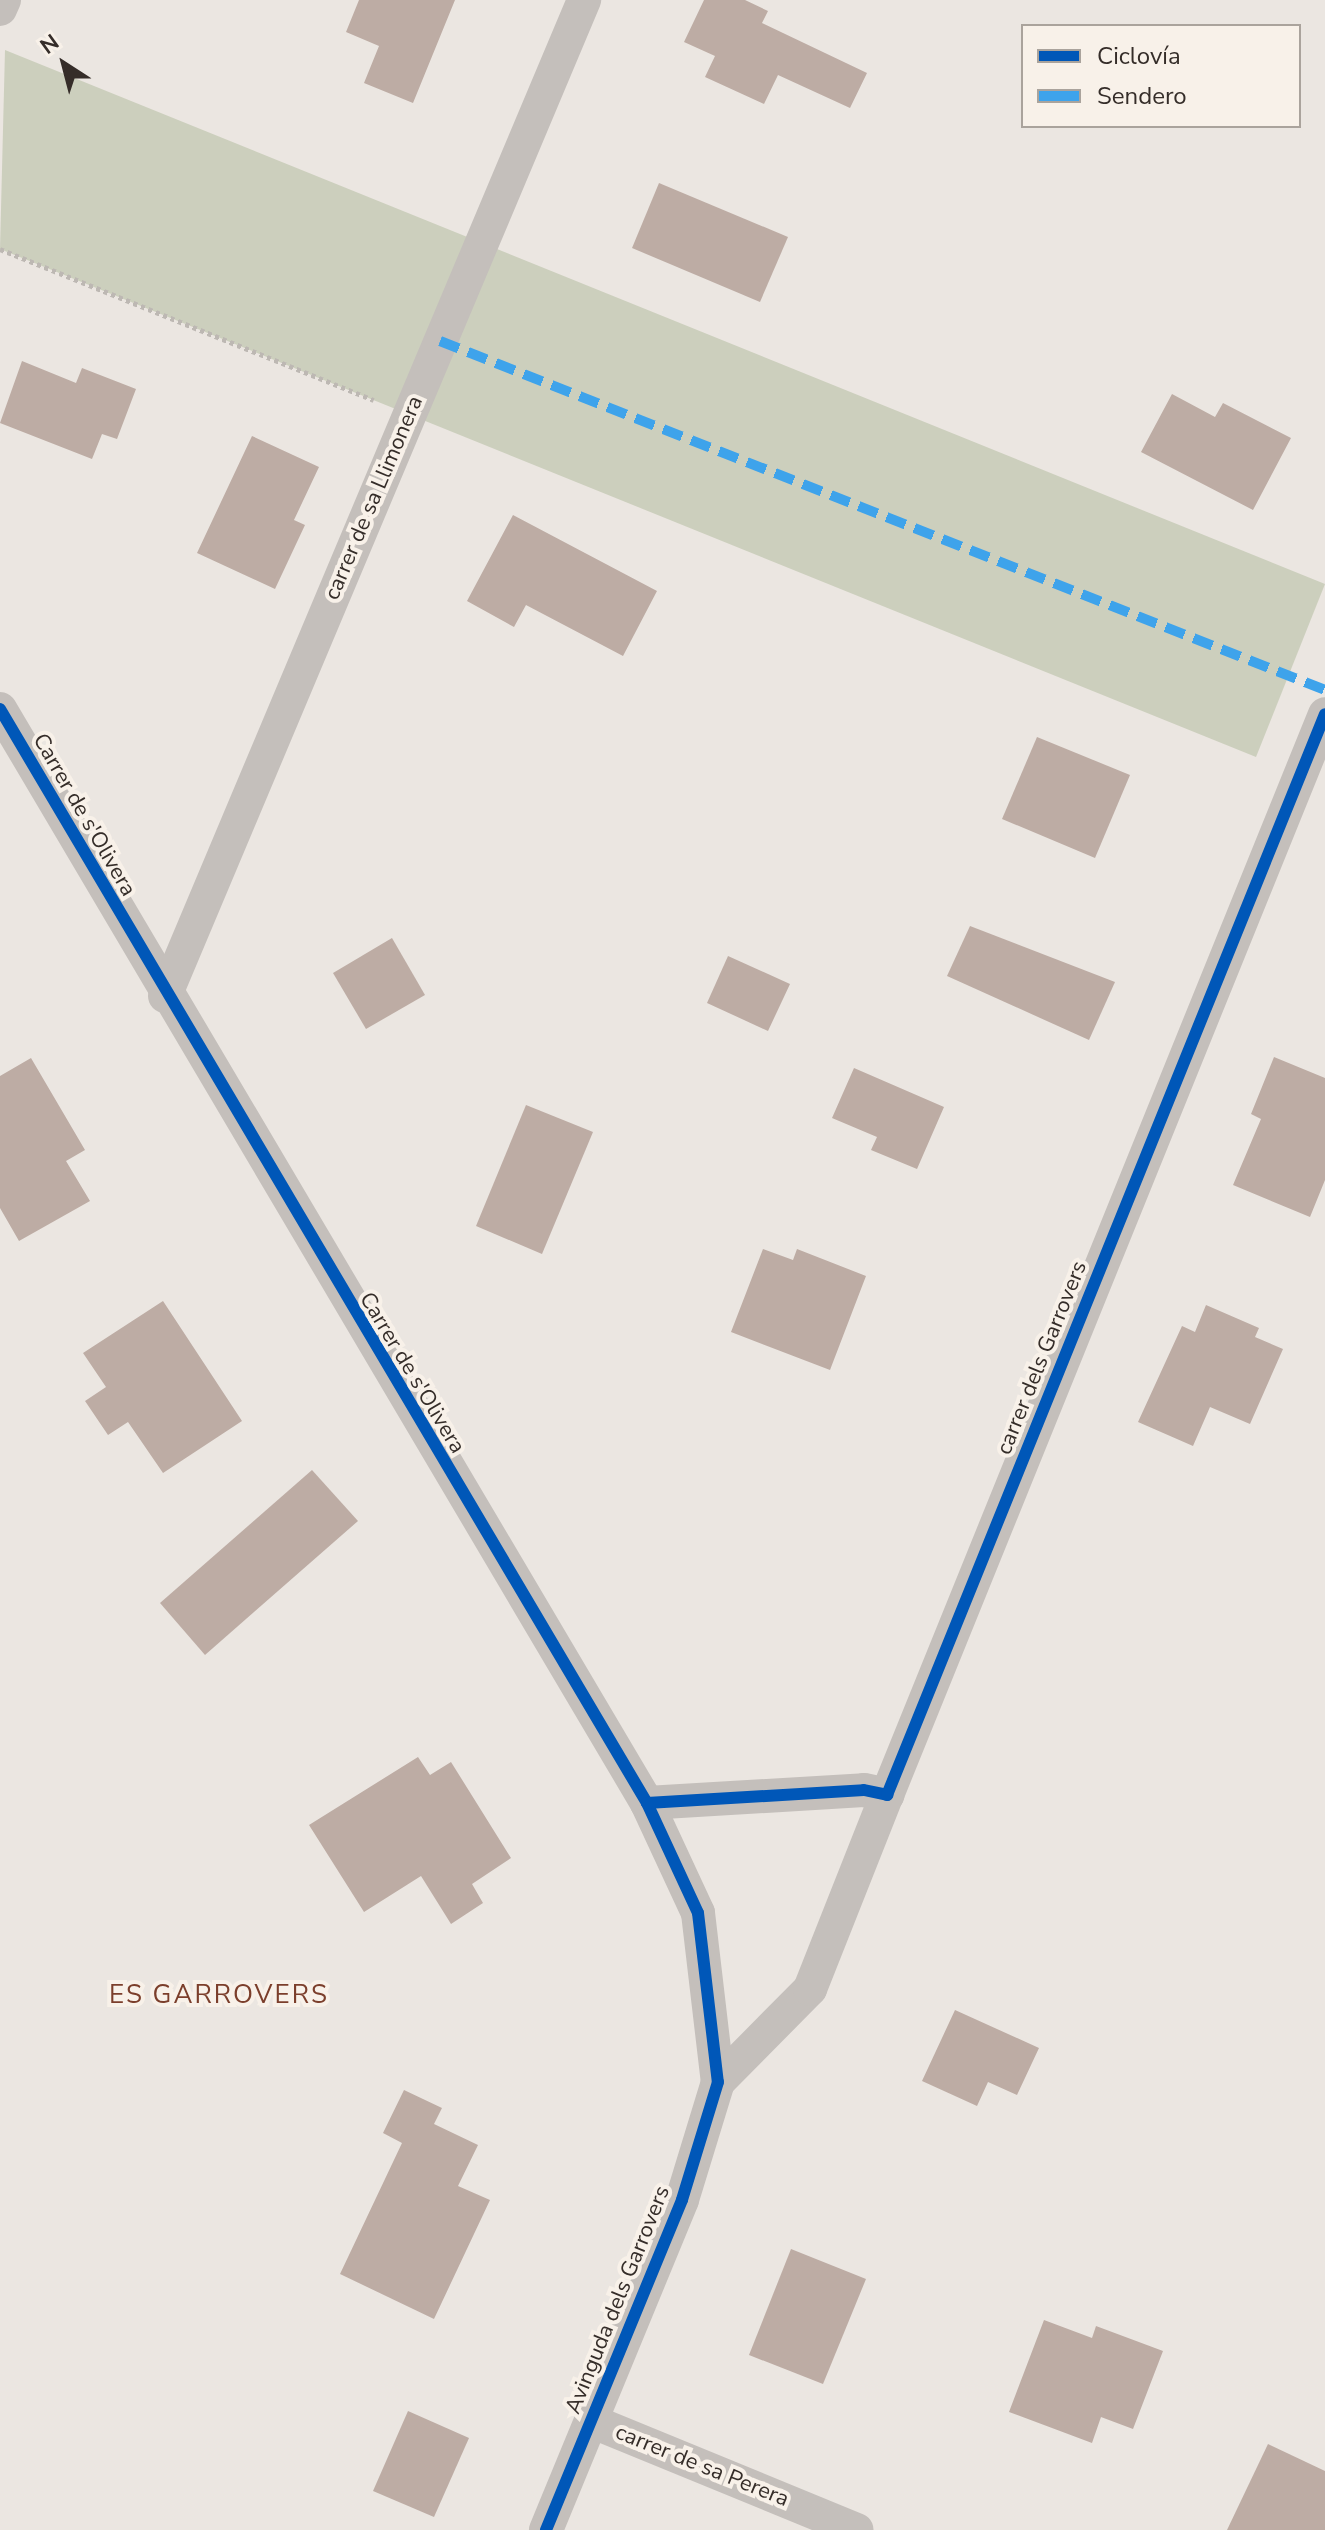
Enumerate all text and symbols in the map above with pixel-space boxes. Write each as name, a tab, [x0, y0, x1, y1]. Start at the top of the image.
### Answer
north arrow	[24, 24, 104, 104]
legend	[1021, 24, 1301, 128]
text: N	[34, 28, 65, 62]
text: Ciclovía	[1097, 40, 1181, 72]
text: Sendero	[1097, 80, 1187, 112]
street label: carrer de sa Llimonera	[319, 392, 429, 604]
street label: Carrer de s'Olivera	[27, 729, 141, 901]
street label: carrer dels Garrovers	[991, 1257, 1093, 1459]
street label: Carrer de s'Olivera	[353, 1288, 471, 1458]
district label: ES GARROVERS	[109, 1979, 329, 2011]
street label: Avinguda dels Garrovers	[560, 2182, 676, 2418]
street label: carrer de sa Perera	[611, 2419, 793, 2513]

